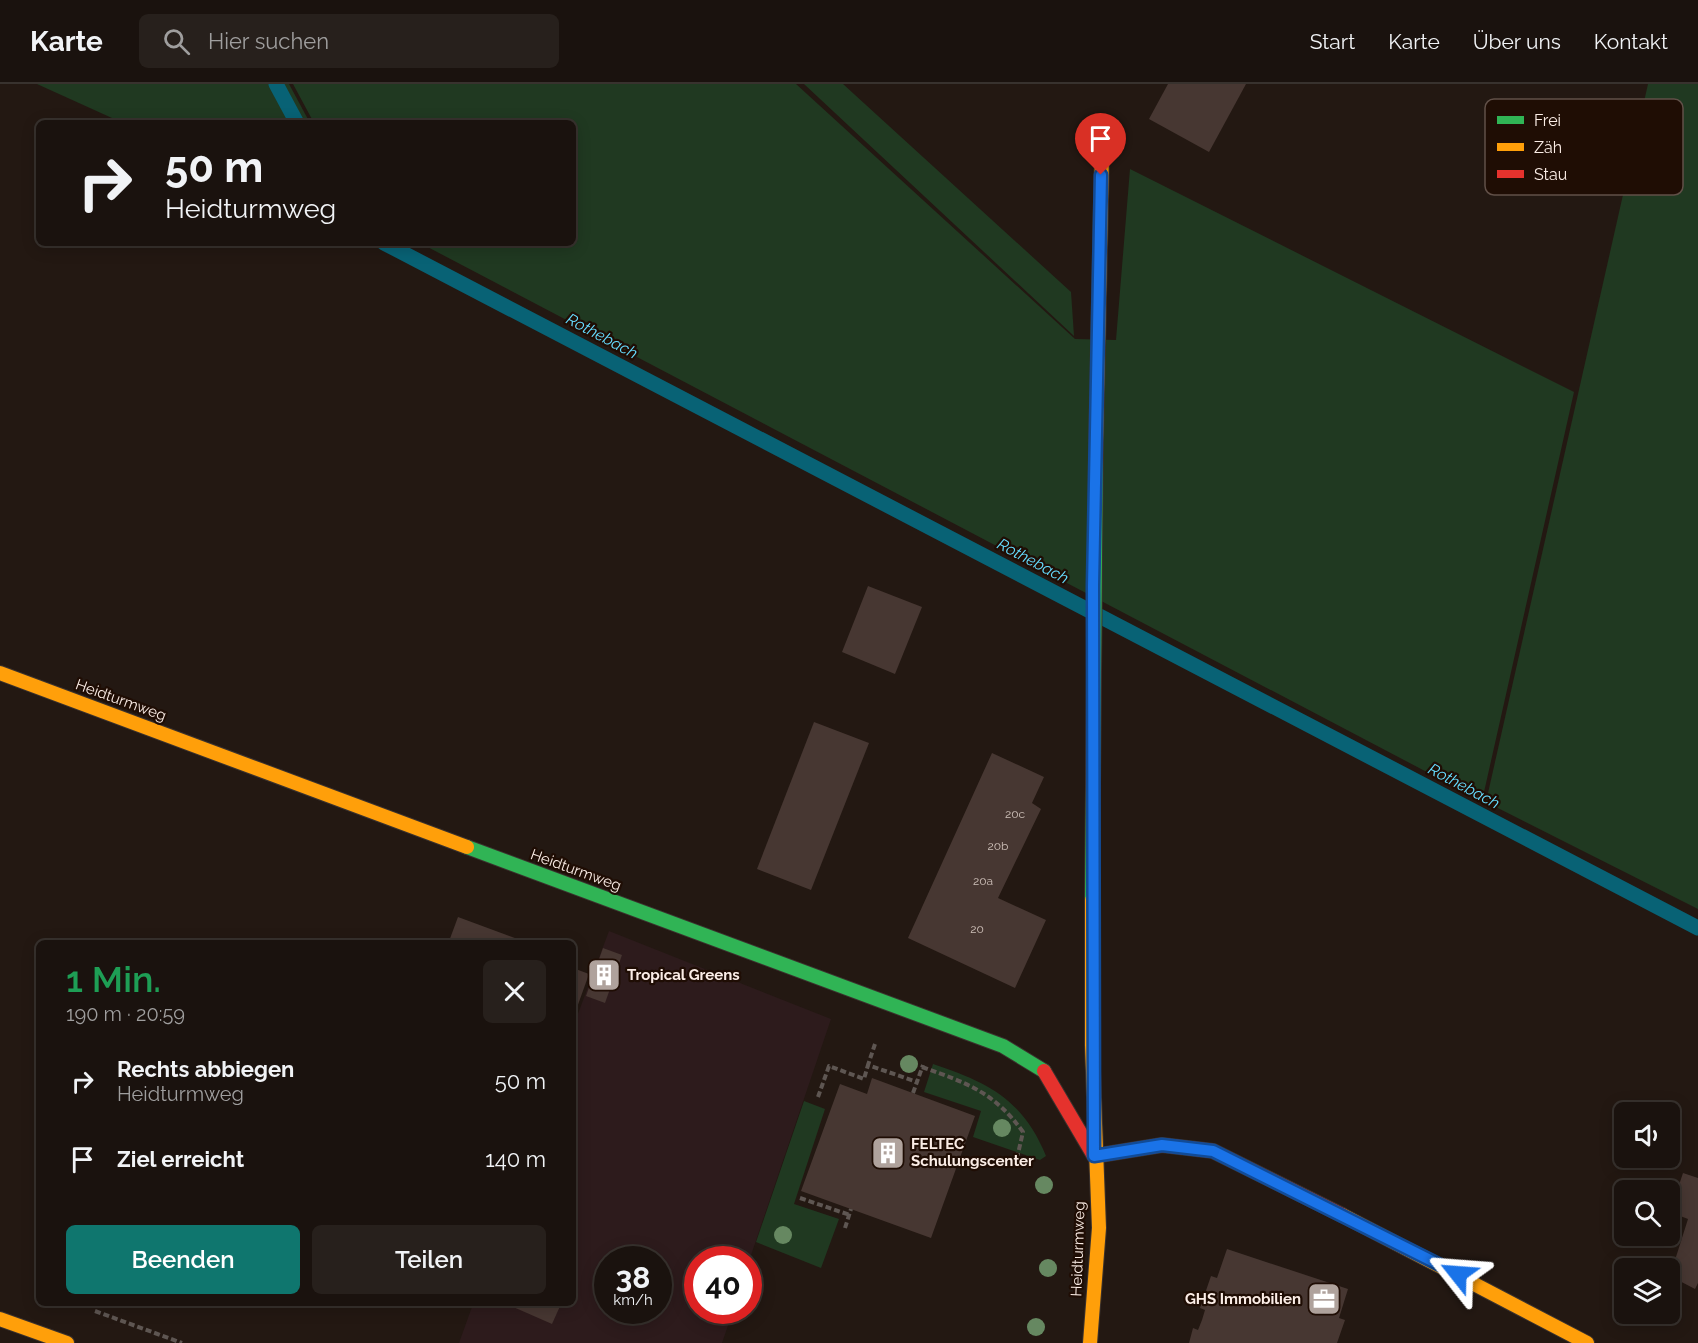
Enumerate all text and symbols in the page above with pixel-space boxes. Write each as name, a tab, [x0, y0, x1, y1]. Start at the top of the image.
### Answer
search box	[139, 14, 559, 68]
text: Karte	[30, 25, 103, 58]
icon: search	[160, 25, 193, 58]
text: Hier suchen	[208, 28, 329, 54]
text: Start	[1310, 29, 1355, 54]
text: Karte	[1388, 29, 1440, 54]
text: Über uns	[1473, 29, 1561, 54]
text: Kontakt	[1594, 29, 1668, 54]
legend	[1485, 99, 1683, 195]
text: Frei	[1534, 111, 1561, 130]
pin	[1075, 113, 1126, 175]
icon: arrive	[1084, 122, 1117, 155]
text: Zäh	[1534, 138, 1562, 157]
text: 50 m	[165, 143, 263, 192]
icon: right	[66, 144, 144, 222]
text: Stau	[1534, 165, 1567, 184]
text: Heidturmweg	[165, 193, 336, 224]
water label: Rothebach	[563, 309, 641, 363]
water label: Rothebach	[994, 534, 1072, 588]
street label: Heidturmweg	[73, 675, 169, 725]
water label: Rothebach	[1425, 759, 1503, 813]
house number: 20c	[1005, 807, 1026, 821]
house number: 20b	[987, 839, 1009, 853]
street label: Heidturmweg	[528, 845, 624, 895]
house number: 20a	[973, 874, 993, 888]
house number: 20	[970, 922, 984, 936]
building icon: Tropical Greens	[586, 957, 622, 993]
text: 1 Min.	[66, 958, 161, 1000]
button: close	[483, 960, 546, 1023]
place label: Tropical Greens	[627, 966, 740, 984]
text: 190 m · 20:59	[66, 1002, 185, 1026]
text: Rechts abbiegen	[117, 1056, 294, 1082]
icon: right	[66, 1065, 99, 1098]
text: 50 m	[495, 1068, 546, 1094]
text: Heidturmweg	[117, 1082, 244, 1106]
map controls	[1614, 1102, 1680, 1324]
button: sound	[1614, 1102, 1680, 1168]
building icon: FELTEC Schulungscenter	[870, 1135, 906, 1171]
place label: FELTEC Schulungscenter	[911, 1135, 1034, 1170]
icon: arrive	[66, 1143, 99, 1176]
text: Ziel erreicht	[117, 1146, 244, 1172]
text: 140 m	[485, 1146, 546, 1172]
button: search	[1614, 1180, 1680, 1246]
street label: Heidturmweg	[1067, 1201, 1089, 1297]
button: Beenden	[66, 1225, 300, 1294]
button: Teilen	[312, 1225, 546, 1294]
position arrow	[1426, 1242, 1490, 1306]
speed limit sign: 40	[684, 1246, 762, 1324]
button: layers	[1614, 1258, 1680, 1324]
text: 38	[616, 1260, 650, 1295]
office icon: GHS Immobilien	[1306, 1281, 1342, 1317]
place label: GHS Immobilien	[1185, 1290, 1301, 1308]
text: km/h	[613, 1291, 653, 1309]

